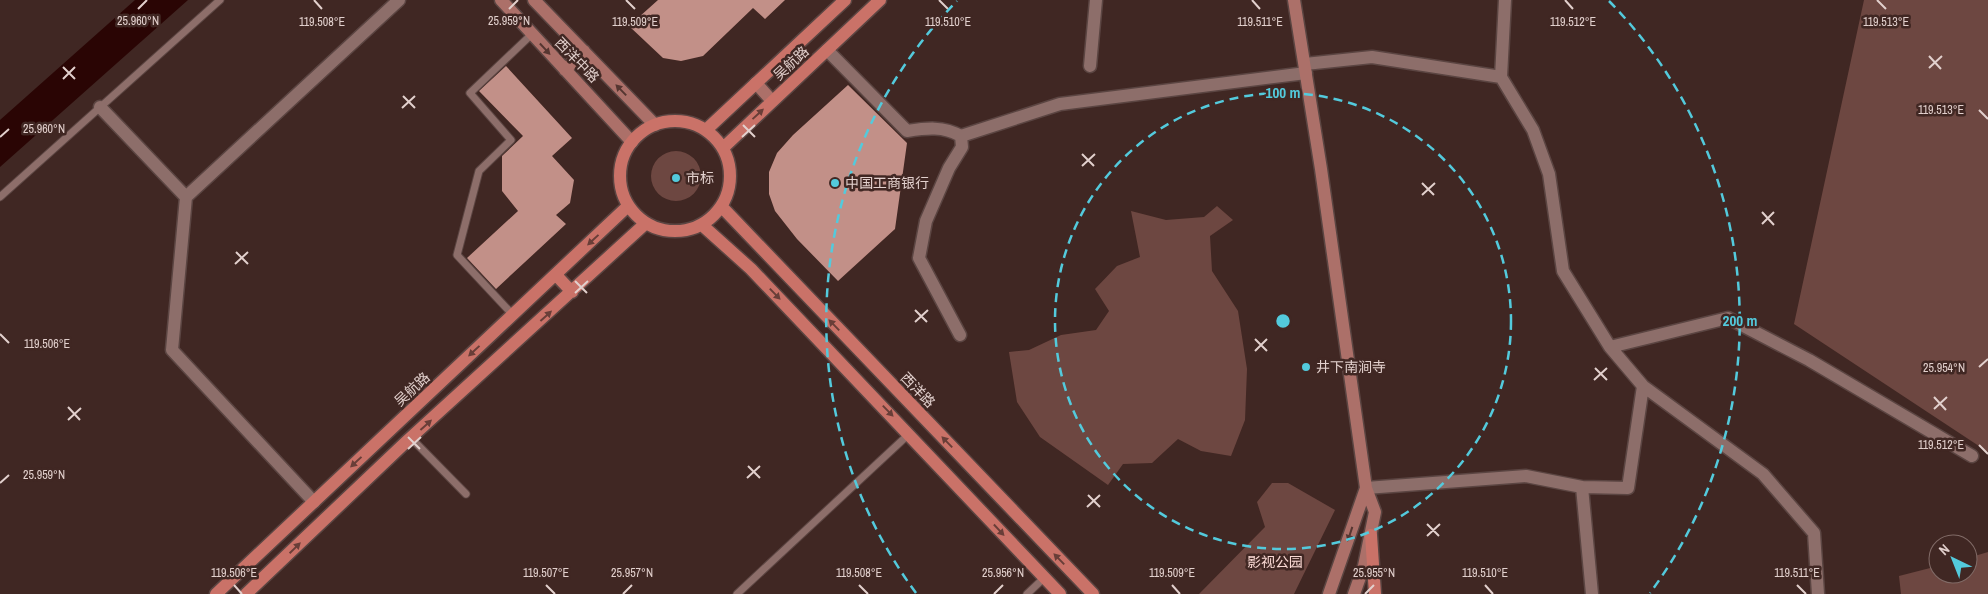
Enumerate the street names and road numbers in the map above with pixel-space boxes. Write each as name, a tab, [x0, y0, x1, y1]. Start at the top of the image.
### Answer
street label: 西洋中路	[551, 34, 603, 86]
street label: 吴航路	[770, 42, 812, 84]
street label: 吴航路	[391, 368, 433, 410]
street label: 西洋路	[897, 369, 939, 411]

